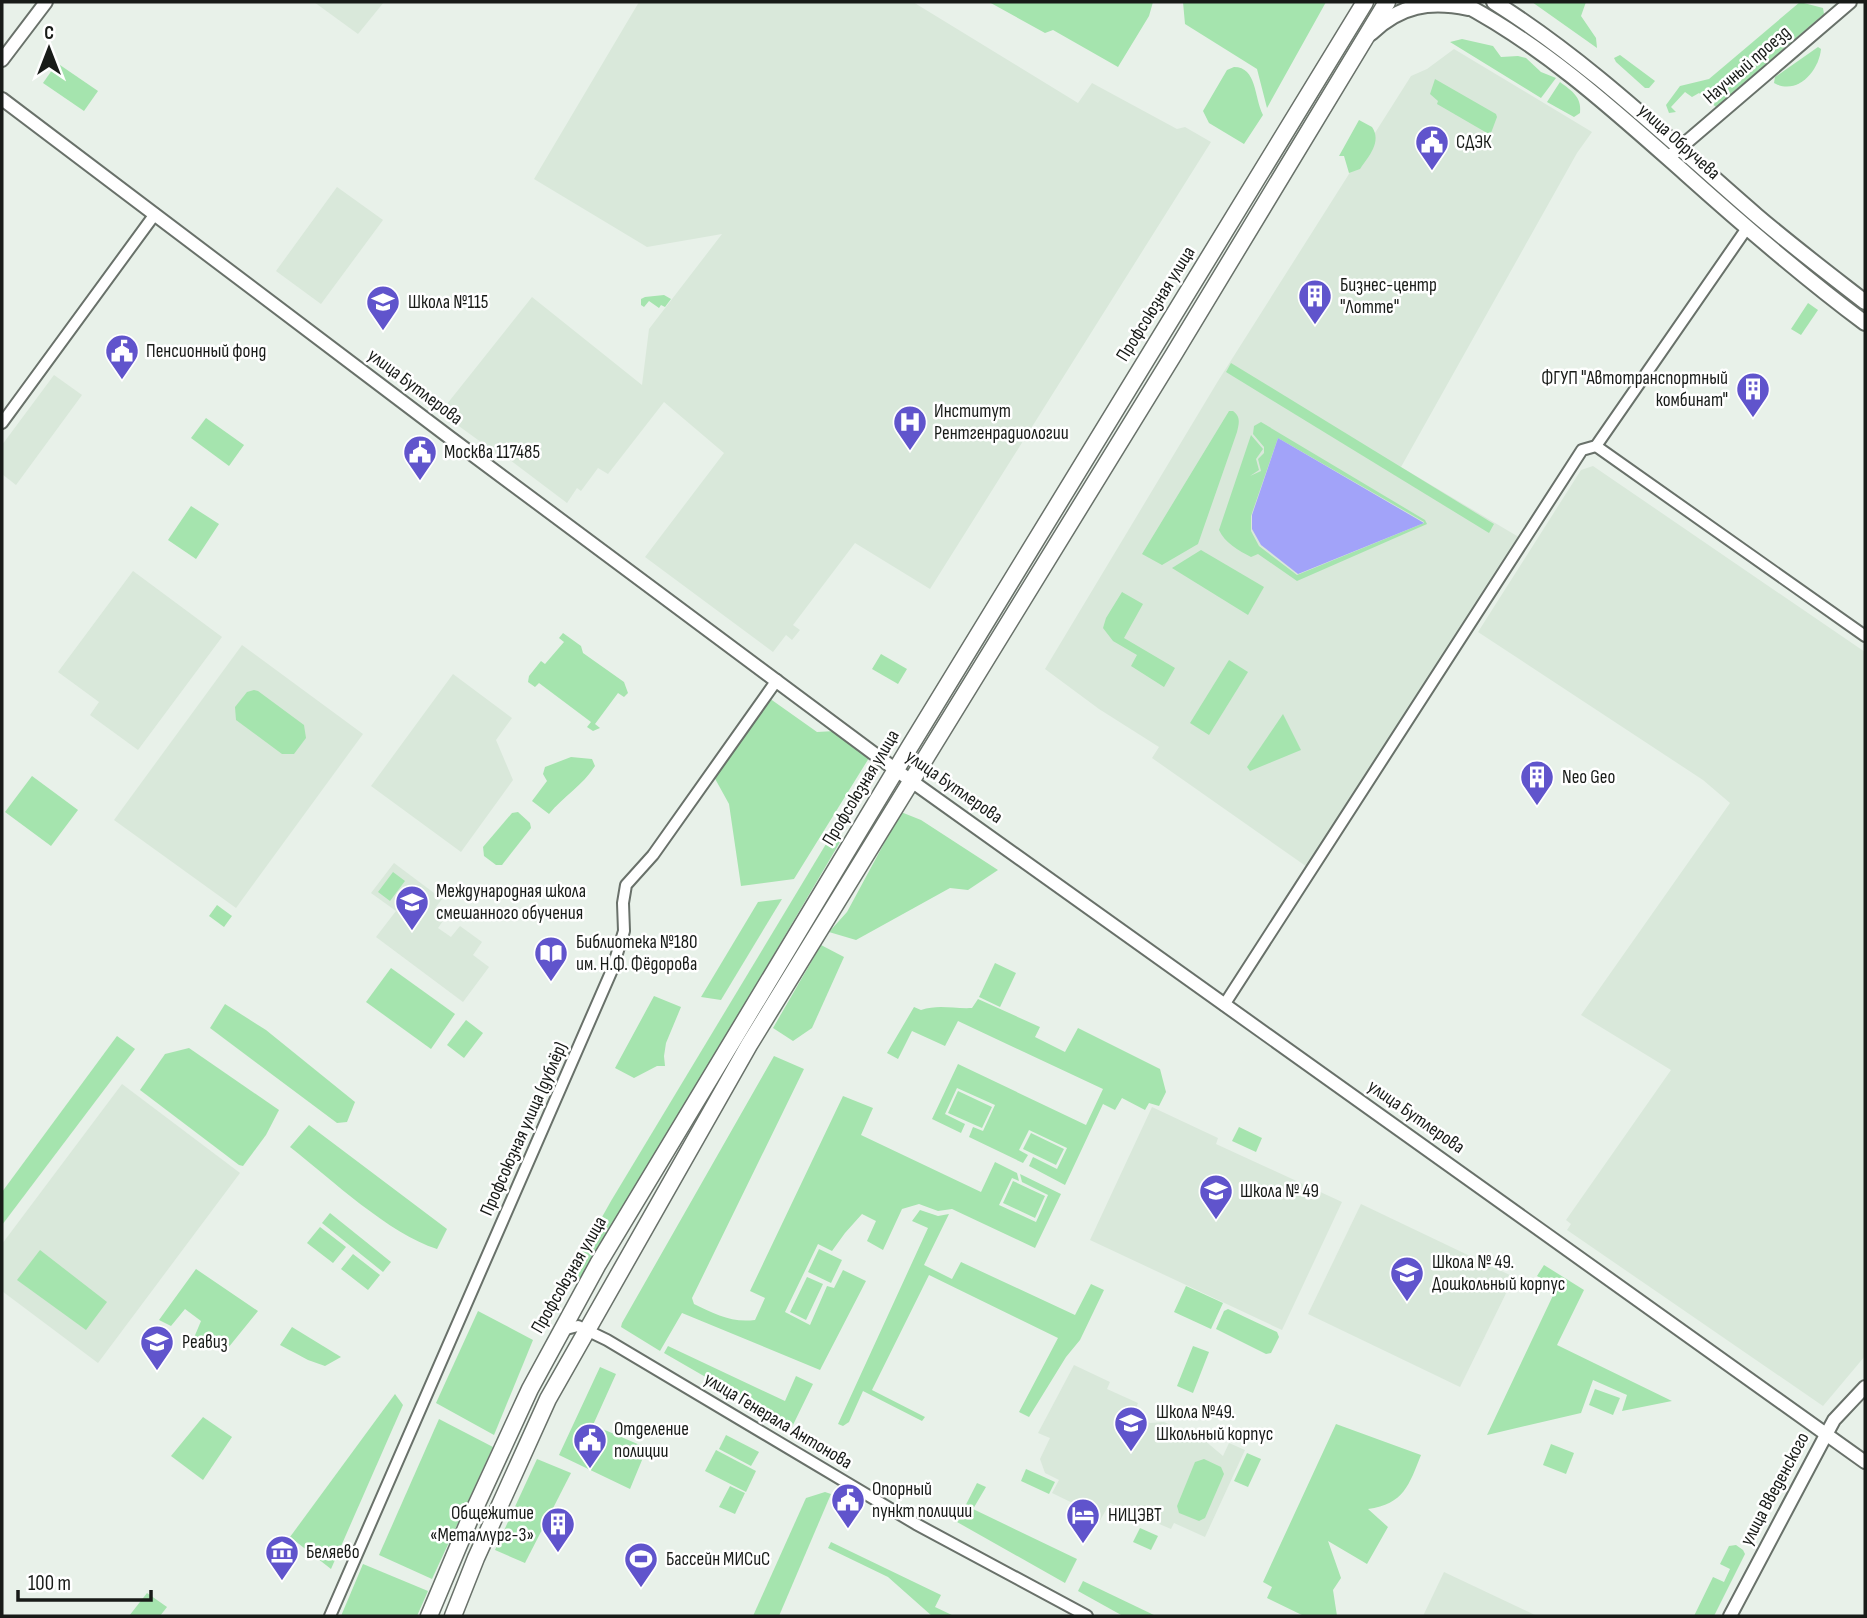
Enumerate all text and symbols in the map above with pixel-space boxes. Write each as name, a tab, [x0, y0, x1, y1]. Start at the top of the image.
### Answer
north arrow	[14, 14, 84, 84]
street label: Научный проезд	[1699, 21, 1795, 109]
text: С	[44, 22, 54, 45]
street label: улица Обручева	[1633, 99, 1725, 185]
public building icon: СДЭК	[1413, 123, 1451, 172]
place label: СДЭК	[1456, 131, 1492, 154]
street label: Профсоюзная улица	[1111, 242, 1201, 366]
place label: Бизнес-центр "Лотте"	[1340, 274, 1437, 319]
building icon: Бизнес-центр "Лотте"	[1296, 277, 1334, 326]
school or university icon: Школа №115	[364, 283, 402, 332]
place label: Школа №115	[408, 291, 488, 314]
public building icon: Пенсионный фонд	[103, 332, 141, 381]
place label: Пенсионный фонд	[146, 340, 266, 363]
street label: улица Бутлерова	[363, 344, 467, 430]
place label: ФГУП "Автотранспортный комбинат"	[1541, 367, 1728, 412]
building icon: ФГУП "Автотранспортный комбинат"	[1734, 370, 1772, 419]
place label: Институт Рентгенрадиологии	[934, 400, 1069, 445]
hospital icon: Институт Рентгенрадиологии	[891, 403, 929, 452]
public building icon: Москва 117485	[401, 433, 439, 482]
place label: Москва 117485	[444, 441, 540, 464]
street label: Профсоюзная улица	[817, 726, 905, 850]
street label: улица Бутлерова	[901, 745, 1007, 829]
building icon: Neo Geo	[1518, 758, 1556, 807]
place label: Neo Geo	[1562, 766, 1615, 789]
place label: Международная школа смешанного обучения	[436, 880, 586, 925]
school or university icon: Международная школа смешанного обучения	[393, 883, 431, 932]
place label: Библиотека №180 им. Н.Ф. Фёдорова	[576, 931, 697, 976]
library icon: Библиотека №180 им. Н.Ф. Фёдорова	[532, 934, 570, 983]
street label: Профсоюзная улица (дублёр)	[475, 1039, 573, 1219]
street label: улица Бутлерова	[1363, 1075, 1469, 1159]
school or university icon: Школа № 49	[1197, 1172, 1235, 1221]
place label: Школа № 49	[1240, 1180, 1319, 1203]
street label: Профсоюзная улица	[526, 1212, 612, 1338]
place label: Школа № 49. Дошкольный корпус	[1432, 1251, 1565, 1296]
school or university icon: Школа № 49. Дошкольный корпус	[1388, 1254, 1426, 1303]
school or university icon: Реавиз	[138, 1323, 176, 1372]
place label: Реавиз	[182, 1331, 228, 1354]
street label: улица Генерала Антонова	[700, 1368, 856, 1474]
place label: Школа №49. Школьный корпус	[1156, 1401, 1273, 1446]
school or university icon: Школа №49. Школьный корпус	[1112, 1404, 1150, 1453]
place label: Отделение полиции	[614, 1418, 689, 1463]
public building icon: Отделение полиции	[571, 1421, 609, 1470]
street label: улица Введенского	[1736, 1428, 1814, 1550]
place label: Опорный пункт полиции	[872, 1478, 972, 1523]
public building icon: Опорный пункт полиции	[829, 1481, 867, 1530]
hotel icon: НИЦЭВТ	[1064, 1496, 1102, 1545]
place label: Общежитие «Металлург-3»	[430, 1502, 534, 1547]
place label: НИЦЭВТ	[1108, 1504, 1162, 1527]
building icon: Общежитие «Металлург-3»	[539, 1505, 577, 1554]
museum icon: Беляево	[263, 1533, 301, 1582]
sports icon: Бассейн МИСиС	[622, 1540, 660, 1589]
place label: Беляево	[306, 1541, 360, 1564]
place label: Бассейн МИСиС	[666, 1548, 770, 1571]
scale bar	[18, 1558, 150, 1602]
text: 100 m	[28, 1571, 71, 1596]

